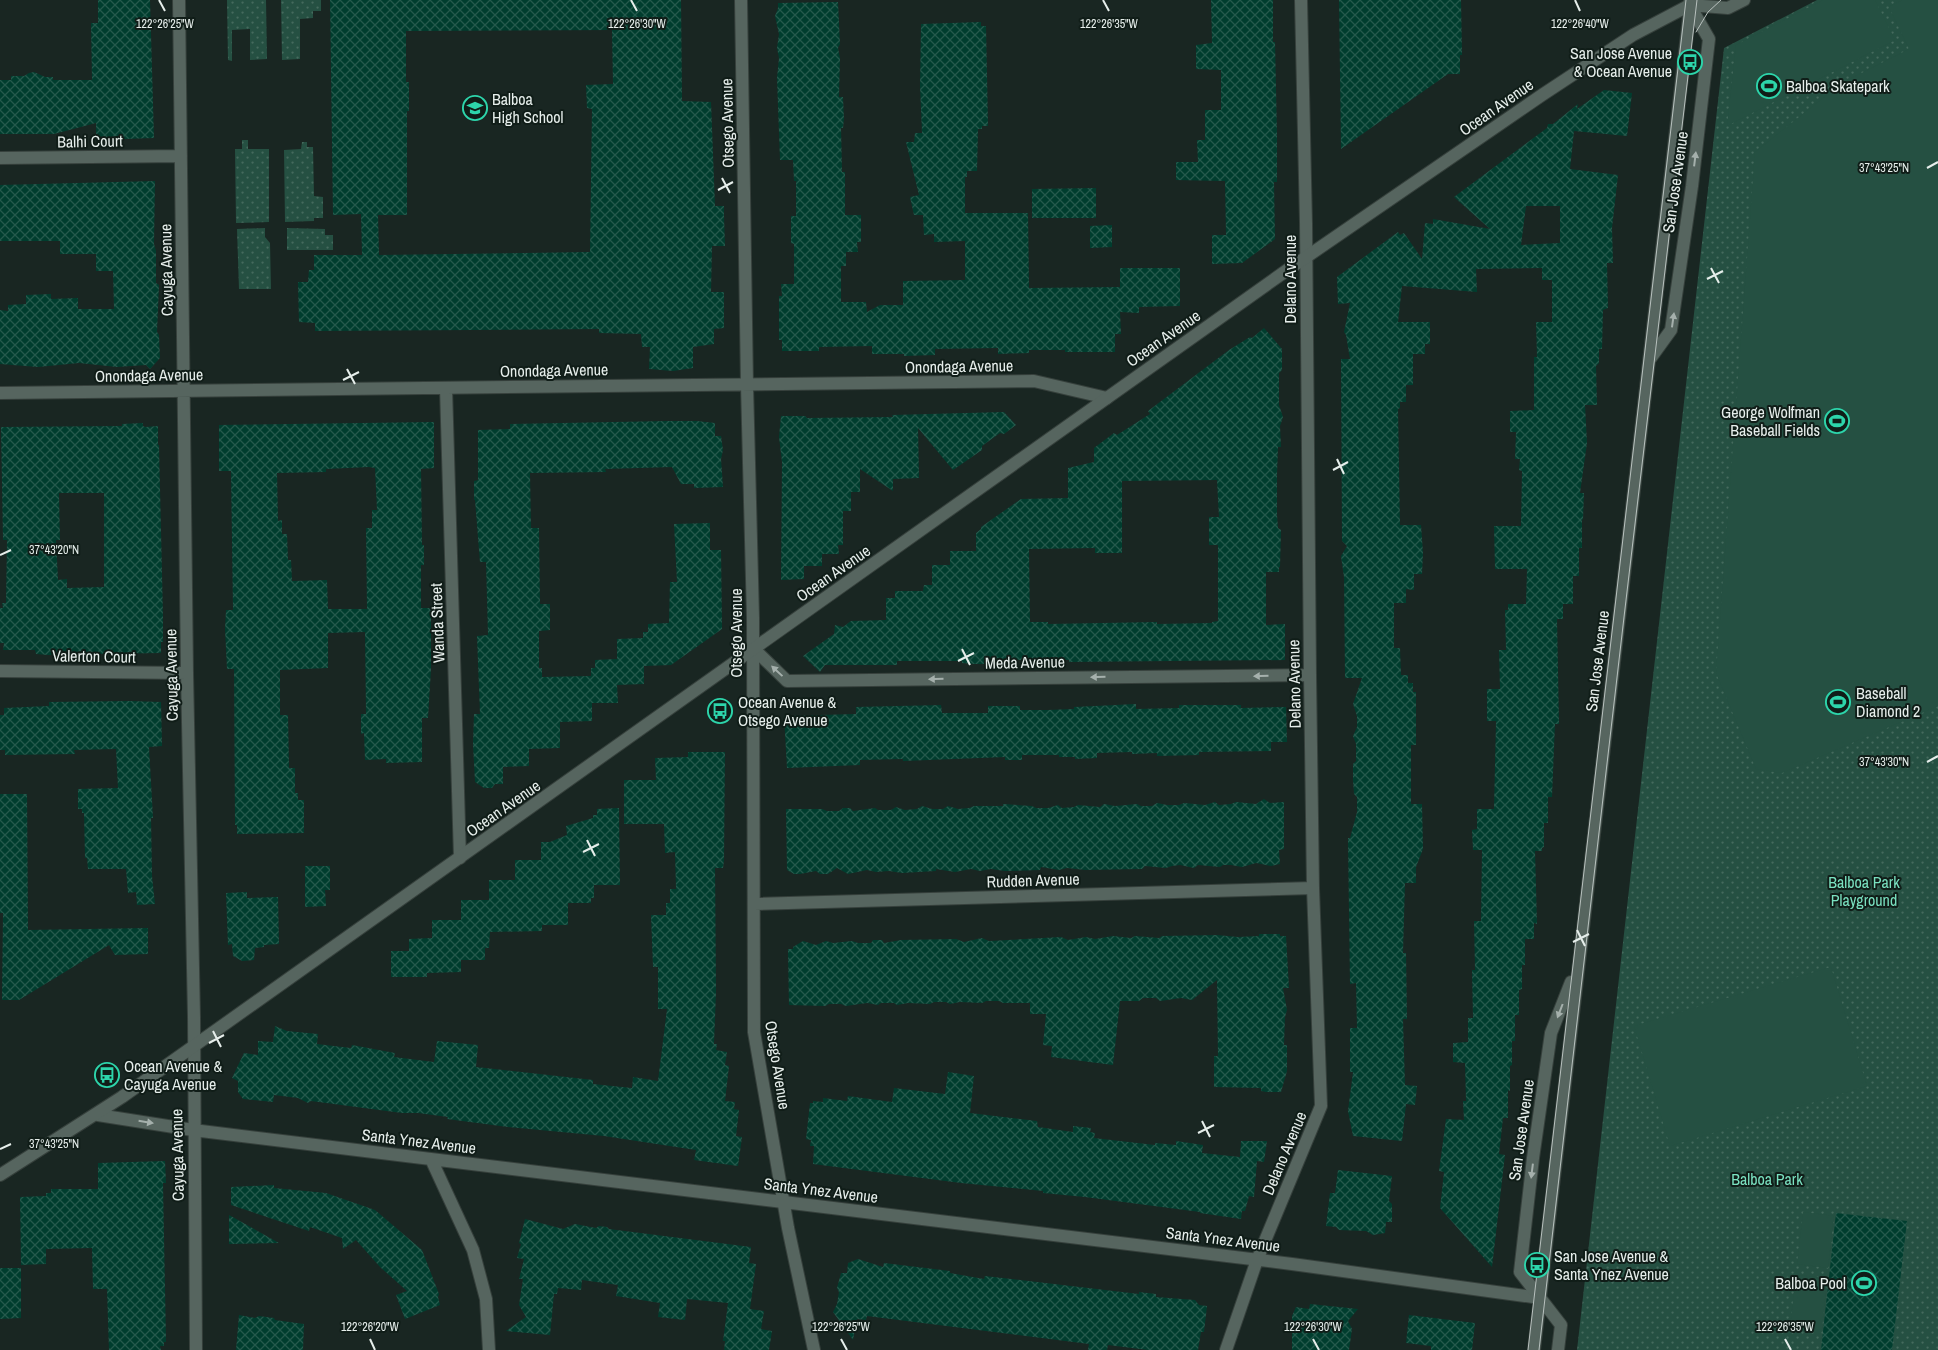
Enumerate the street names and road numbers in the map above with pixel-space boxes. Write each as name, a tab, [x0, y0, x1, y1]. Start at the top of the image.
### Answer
street label: Ocean Avenue	[1455, 73, 1537, 141]
street label: Otsego Avenue	[715, 78, 739, 168]
street label: Balhi Court	[57, 129, 123, 153]
street label: San Jose Avenue	[1657, 130, 1693, 234]
street label: Cayuga Avenue	[154, 224, 178, 316]
street label: Delano Avenue	[1279, 235, 1301, 323]
street label: Ocean Avenue	[1122, 304, 1204, 372]
street label: Onondaga Avenue	[905, 354, 1013, 378]
street label: Onondaga Avenue	[500, 358, 608, 382]
street label: Onondaga Avenue	[95, 363, 203, 387]
street label: Ocean Avenue	[792, 539, 874, 607]
street label: Wanda Street	[425, 582, 449, 663]
street label: Otsego Avenue	[725, 588, 747, 678]
street label: San Jose Avenue	[1580, 609, 1614, 713]
street label: Cayuga Avenue	[159, 629, 183, 721]
street label: Delano Avenue	[1282, 639, 1306, 729]
street label: Valerton Court	[52, 644, 136, 668]
street label: Meda Avenue	[985, 650, 1065, 674]
street label: Ocean Avenue	[462, 774, 544, 842]
street label: Rudden Avenue	[986, 867, 1080, 893]
street label: Otsego Avenue	[760, 1019, 796, 1111]
street label: San Jose Avenue	[1503, 1078, 1539, 1182]
street label: Delano Avenue	[1257, 1108, 1311, 1198]
street label: Cayuga Avenue	[165, 1109, 189, 1201]
street label: Santa Ynez Avenue	[361, 1123, 477, 1159]
street label: Santa Ynez Avenue	[763, 1172, 879, 1208]
street label: Santa Ynez Avenue	[1165, 1221, 1281, 1257]

